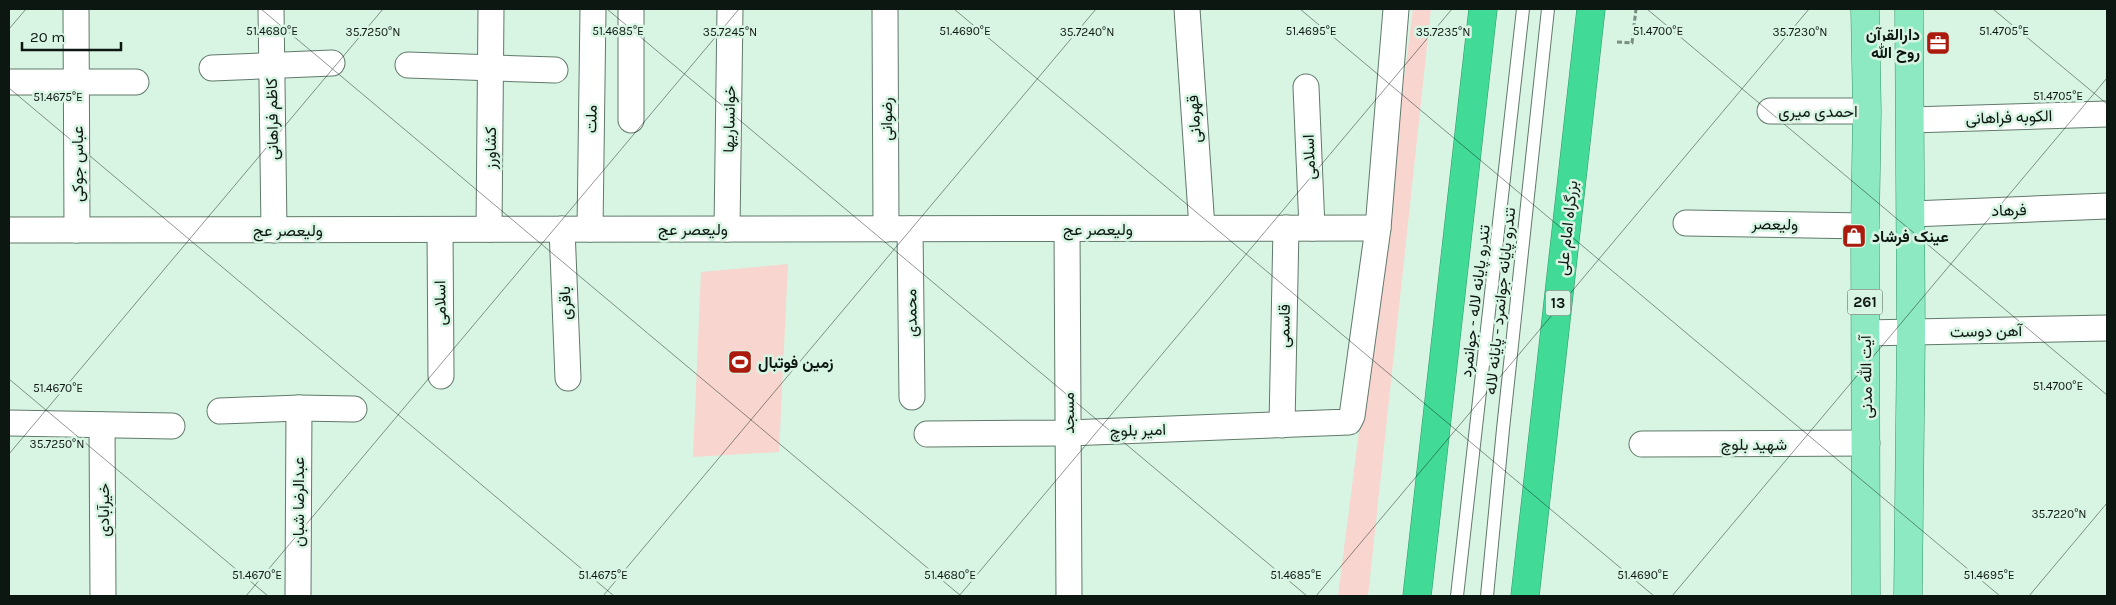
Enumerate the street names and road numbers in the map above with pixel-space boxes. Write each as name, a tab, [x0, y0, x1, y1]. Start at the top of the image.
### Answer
street label: کاظم فراهانی	[262, 78, 283, 160]
street label: خوانساریها	[719, 85, 740, 153]
street label: قهرمانی	[1183, 94, 1206, 144]
street label: رضوانی	[877, 97, 897, 141]
street label: احمدی میری	[1778, 102, 1858, 122]
street label: ملت	[581, 105, 601, 133]
street label: الکوبه فراهانی	[1965, 106, 2053, 129]
street label: عباس جوکی	[68, 126, 88, 202]
street label: کشاورز	[481, 127, 501, 170]
street label: اسلامی	[1299, 134, 1320, 180]
street label: بزرگراه امام علی	[1553, 180, 1582, 277]
street label: فرهاد	[1991, 200, 2027, 221]
street label: تندرو پایانه جوانمرد - پایانه لاله	[1481, 206, 1521, 396]
street label: ولیعصر	[1751, 214, 1798, 235]
street label: ولیعصر عج	[658, 220, 728, 241]
street label: ولیعصر عج	[1063, 220, 1133, 241]
street label: ولیعصر عج	[253, 221, 323, 242]
street label: تندرو پایانه لاله - جوانمرد	[1456, 224, 1496, 379]
street label: اسلامی	[430, 280, 451, 326]
street label: باقری	[555, 286, 576, 320]
street label: محمدی	[901, 289, 922, 337]
road number: 13	[1546, 290, 1570, 316]
road number: 261	[1848, 290, 1882, 314]
street label: قاسمی	[1274, 304, 1295, 348]
street label: آهن دوست	[1950, 321, 2024, 342]
street label: آیت الله مدنی	[1856, 334, 1877, 419]
street label: مسجد	[1059, 392, 1078, 434]
street label: امیر بلوچ	[1110, 420, 1166, 442]
street label: شهید بلوچ	[1721, 435, 1787, 456]
street label: عبدالرضا شبان	[289, 457, 309, 547]
street label: خیرآبادی	[94, 483, 114, 537]

